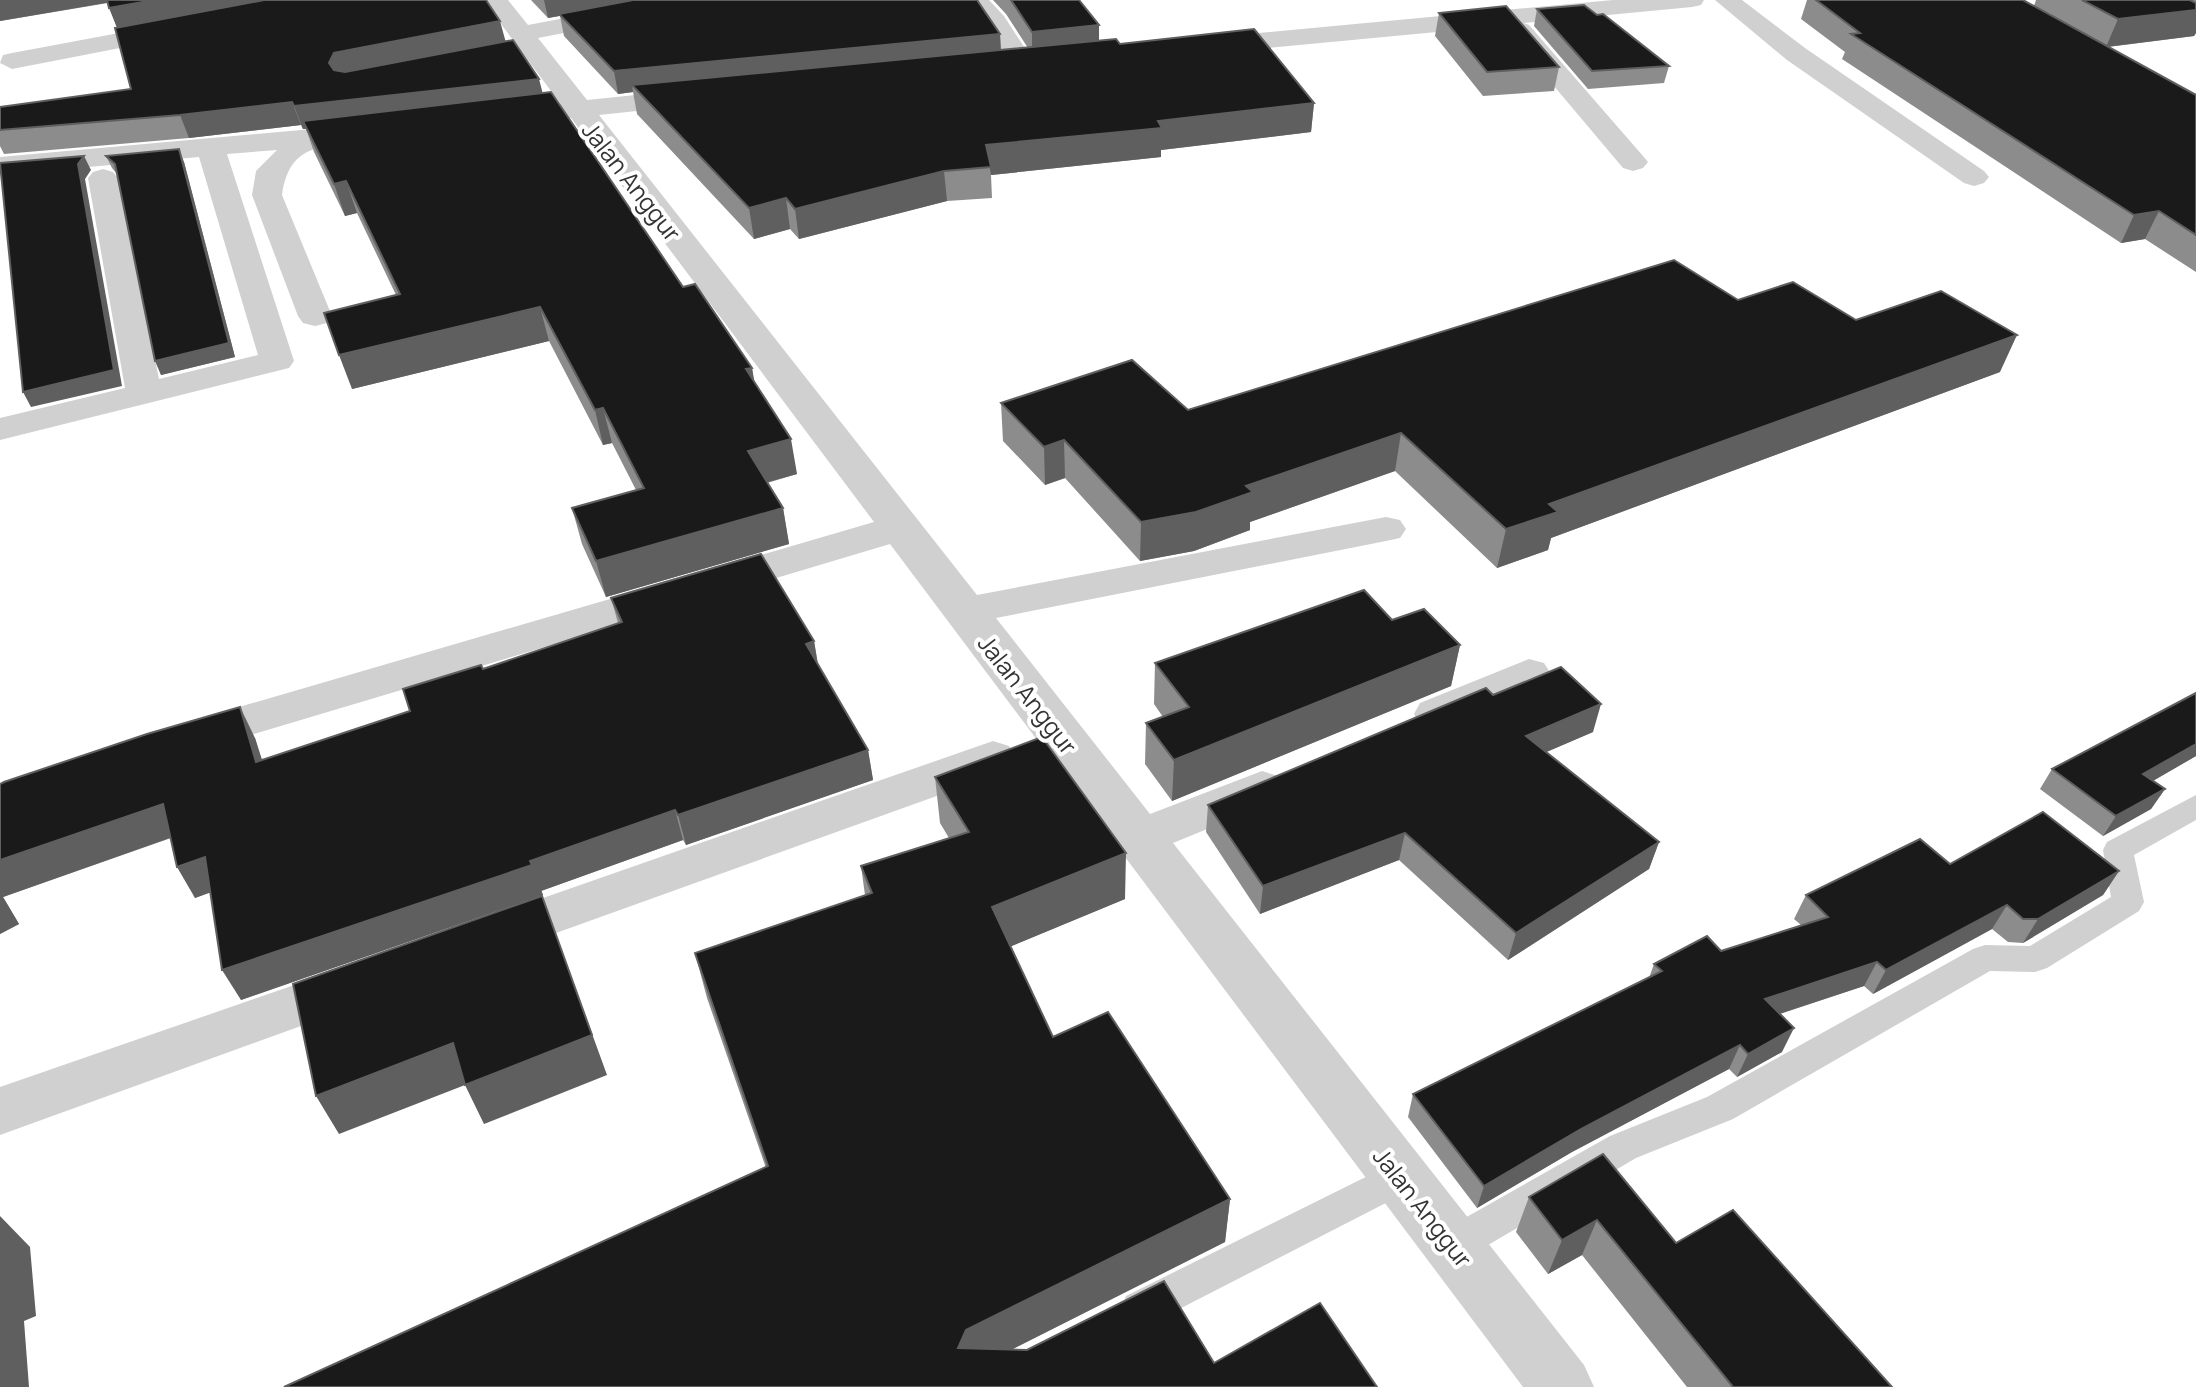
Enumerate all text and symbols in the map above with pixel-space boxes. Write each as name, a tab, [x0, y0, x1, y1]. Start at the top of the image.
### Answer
street label: Jalan Anggur	[575, 114, 689, 248]
street label: Jalan Anggur	[971, 627, 1085, 761]
street label: Jalan Anggur	[1366, 1140, 1480, 1274]

